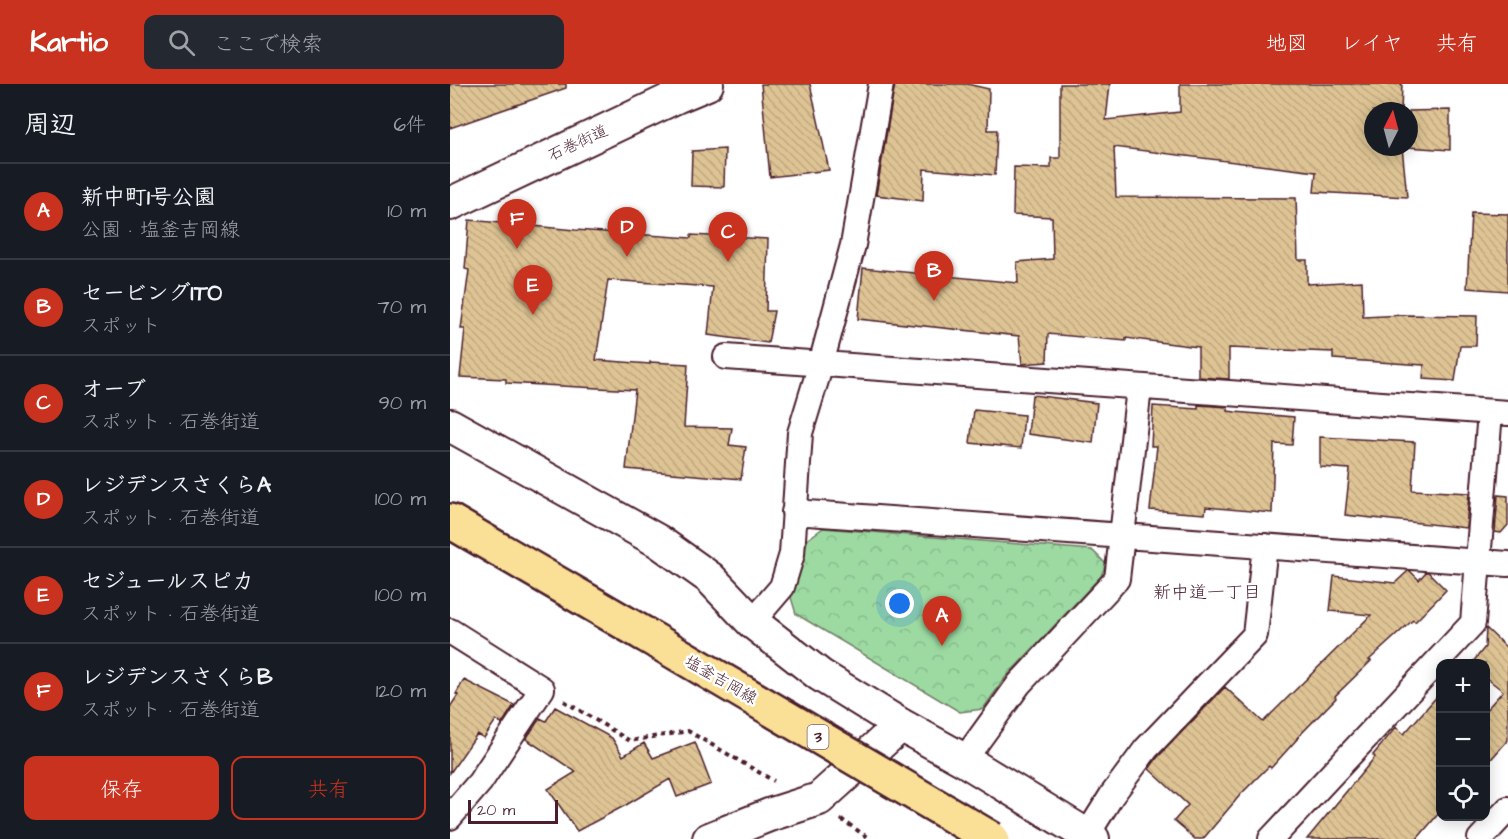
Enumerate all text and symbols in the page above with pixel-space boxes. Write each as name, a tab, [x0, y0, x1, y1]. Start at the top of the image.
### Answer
search box	[144, 15, 564, 69]
text: Kartio	[30, 23, 108, 62]
icon: search	[165, 26, 198, 59]
text: ここで検索	[213, 29, 323, 60]
text: 地図	[1266, 29, 1308, 58]
text: レイヤ	[1341, 29, 1403, 58]
text: 共有	[1436, 29, 1478, 58]
north arrow	[1364, 102, 1418, 156]
text: 周辺	[24, 107, 76, 143]
text: 6件	[393, 111, 426, 139]
street label: 石巻街道	[544, 120, 612, 166]
text: 新中町1号公園	[81, 182, 216, 213]
text: A	[37, 197, 50, 225]
text: 10 m	[387, 197, 426, 225]
pin: F	[498, 200, 536, 249]
pin: D	[608, 208, 646, 257]
pin: C	[708, 212, 748, 262]
text: 公園 · 塩釜吉岡線	[81, 216, 240, 244]
pin: B	[914, 252, 954, 301]
pin: E	[514, 266, 553, 315]
text: セービングITO	[81, 278, 222, 309]
text: B	[36, 293, 51, 321]
text: 70 m	[378, 293, 426, 321]
text: スポット	[81, 312, 161, 340]
text: オーブ	[81, 374, 146, 405]
text: C	[36, 389, 51, 417]
text: 90 m	[378, 389, 426, 417]
text: スポット · 石巻街道	[81, 408, 260, 436]
text: レジデンスさくらA	[81, 470, 271, 501]
text: D	[37, 485, 50, 513]
text: 100 m	[375, 485, 426, 513]
text: スポット · 石巻街道	[81, 504, 260, 532]
text: セジュールスピカ	[81, 566, 254, 597]
district label: 新中道一丁目	[1153, 580, 1261, 605]
text: E	[38, 581, 49, 609]
text: 100 m	[375, 581, 426, 609]
your location	[885, 589, 914, 618]
pin: A	[922, 596, 962, 646]
text: スポット · 石巻街道	[81, 600, 260, 628]
street label: 塩釜吉岡線	[681, 650, 761, 710]
map controls	[1436, 659, 1490, 821]
button: +	[1436, 659, 1490, 713]
text: レジデンスさくらB	[81, 662, 273, 693]
text: F	[37, 677, 50, 705]
text: 120 m	[376, 677, 426, 705]
text: スポット · 石巻街道	[81, 696, 260, 724]
button: −	[1436, 713, 1490, 767]
road number: 3	[808, 725, 828, 749]
button: 保存	[24, 756, 219, 820]
button: 共有	[231, 756, 426, 820]
button: locate	[1436, 767, 1490, 821]
scale bar	[468, 797, 558, 824]
text: 20 m	[477, 799, 515, 821]

